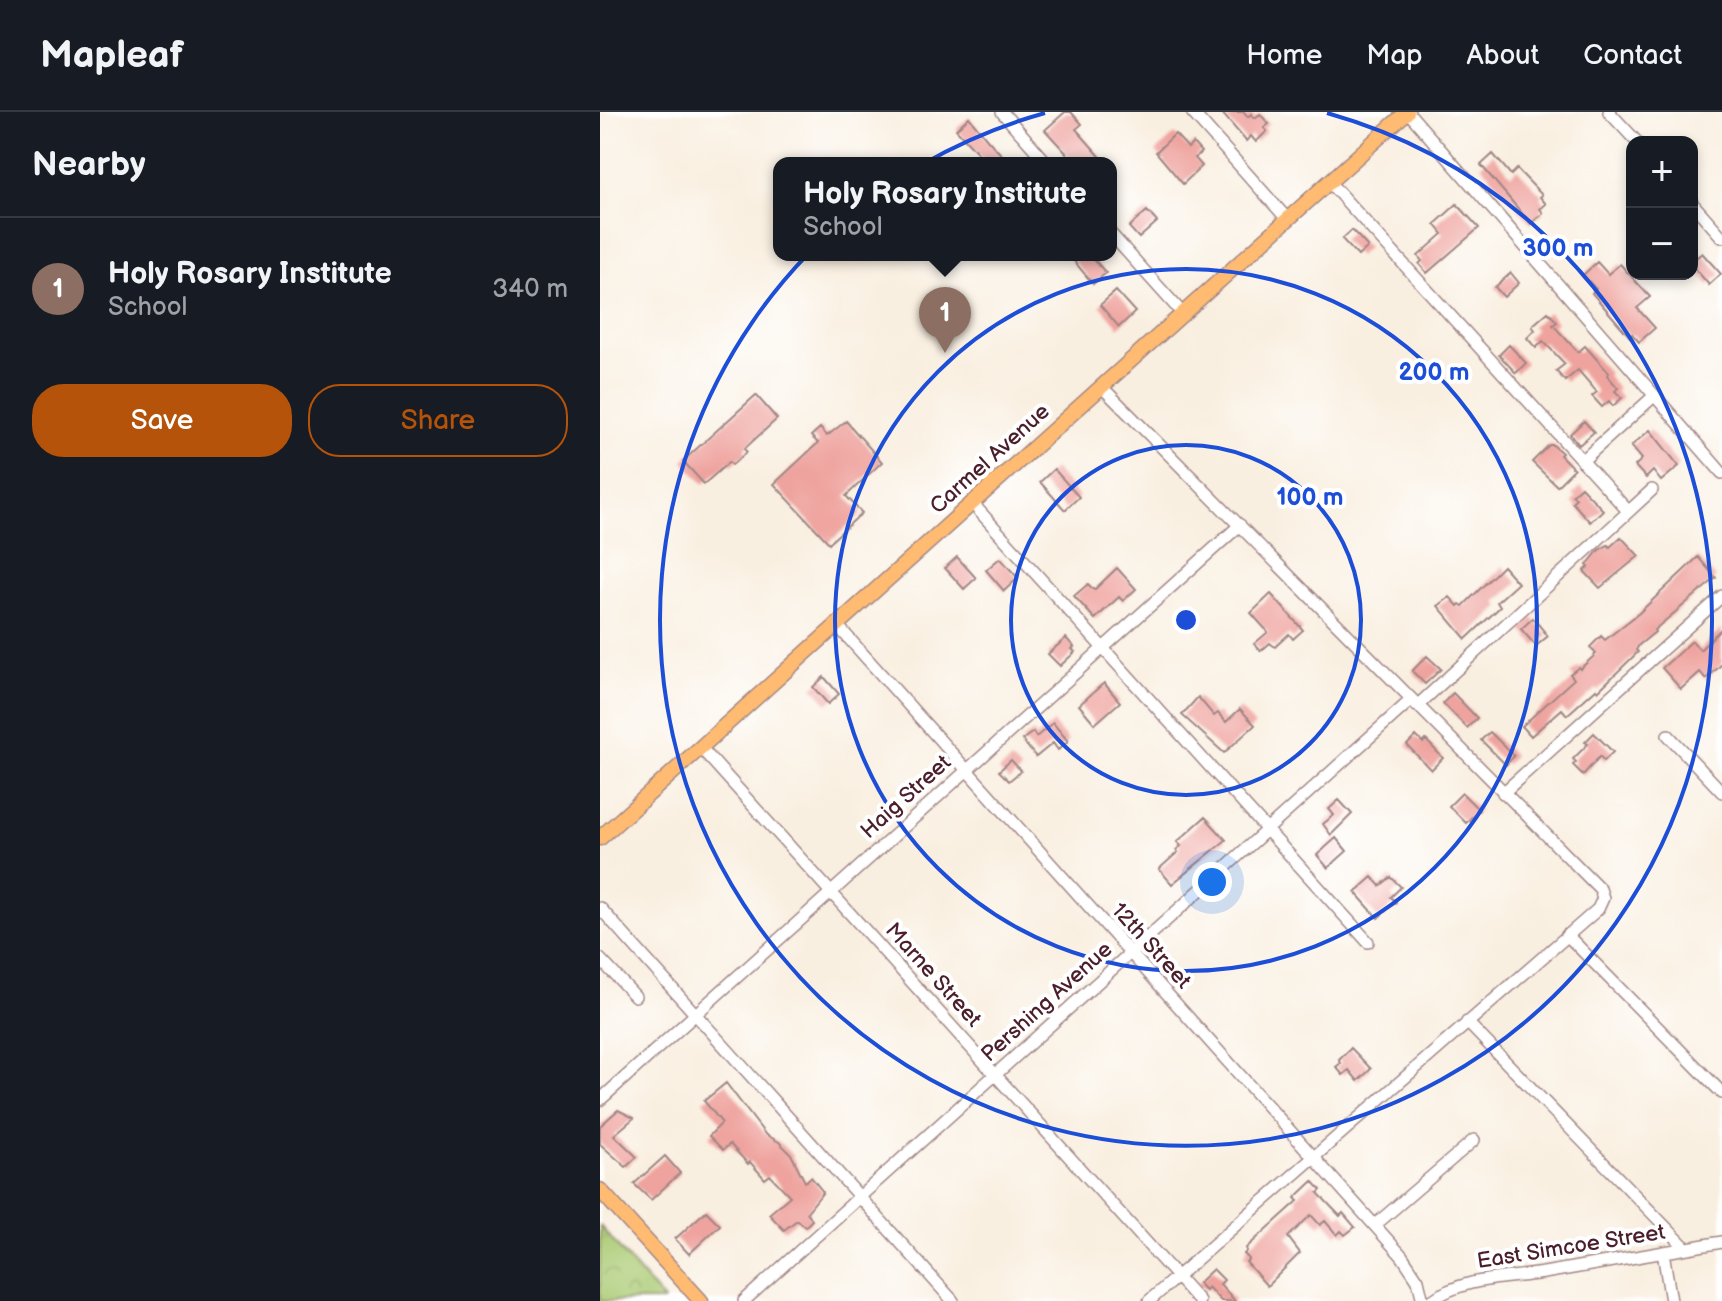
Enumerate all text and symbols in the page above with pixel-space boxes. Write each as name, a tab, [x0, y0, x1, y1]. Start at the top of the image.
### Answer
text: Mapleaf	[40, 33, 184, 78]
text: Home	[1246, 39, 1322, 72]
text: Map	[1366, 39, 1423, 72]
text: About	[1467, 39, 1539, 72]
text: Contact	[1583, 39, 1682, 72]
map controls	[1626, 136, 1698, 280]
button: +	[1626, 136, 1698, 208]
text: Nearby	[32, 144, 146, 185]
popup	[773, 157, 1117, 261]
text: Holy Rosary Institute	[803, 176, 1087, 212]
button: −	[1626, 208, 1698, 280]
text: School	[803, 212, 882, 243]
text: 300 m	[1523, 234, 1593, 263]
text: Holy Rosary Institute	[108, 256, 392, 292]
text: 1	[53, 274, 63, 305]
text: 340 m	[492, 274, 568, 305]
pin: 1	[919, 287, 971, 353]
text: School	[108, 292, 187, 323]
text: 200 m	[1399, 358, 1469, 387]
button: Save	[32, 384, 292, 457]
button: Share	[308, 384, 568, 457]
street label: Carmel Avenue	[924, 398, 1056, 520]
text: 100 m	[1277, 483, 1343, 512]
centre of rings	[1172, 606, 1200, 634]
street label: Haig Street	[855, 749, 957, 845]
your location	[1192, 862, 1232, 902]
street label: 12th Street	[1105, 897, 1197, 995]
street label: Marne Street	[879, 917, 987, 1033]
street label: Pershing Avenue	[976, 936, 1118, 1068]
street label: East Simcoe Street	[1475, 1219, 1667, 1275]

